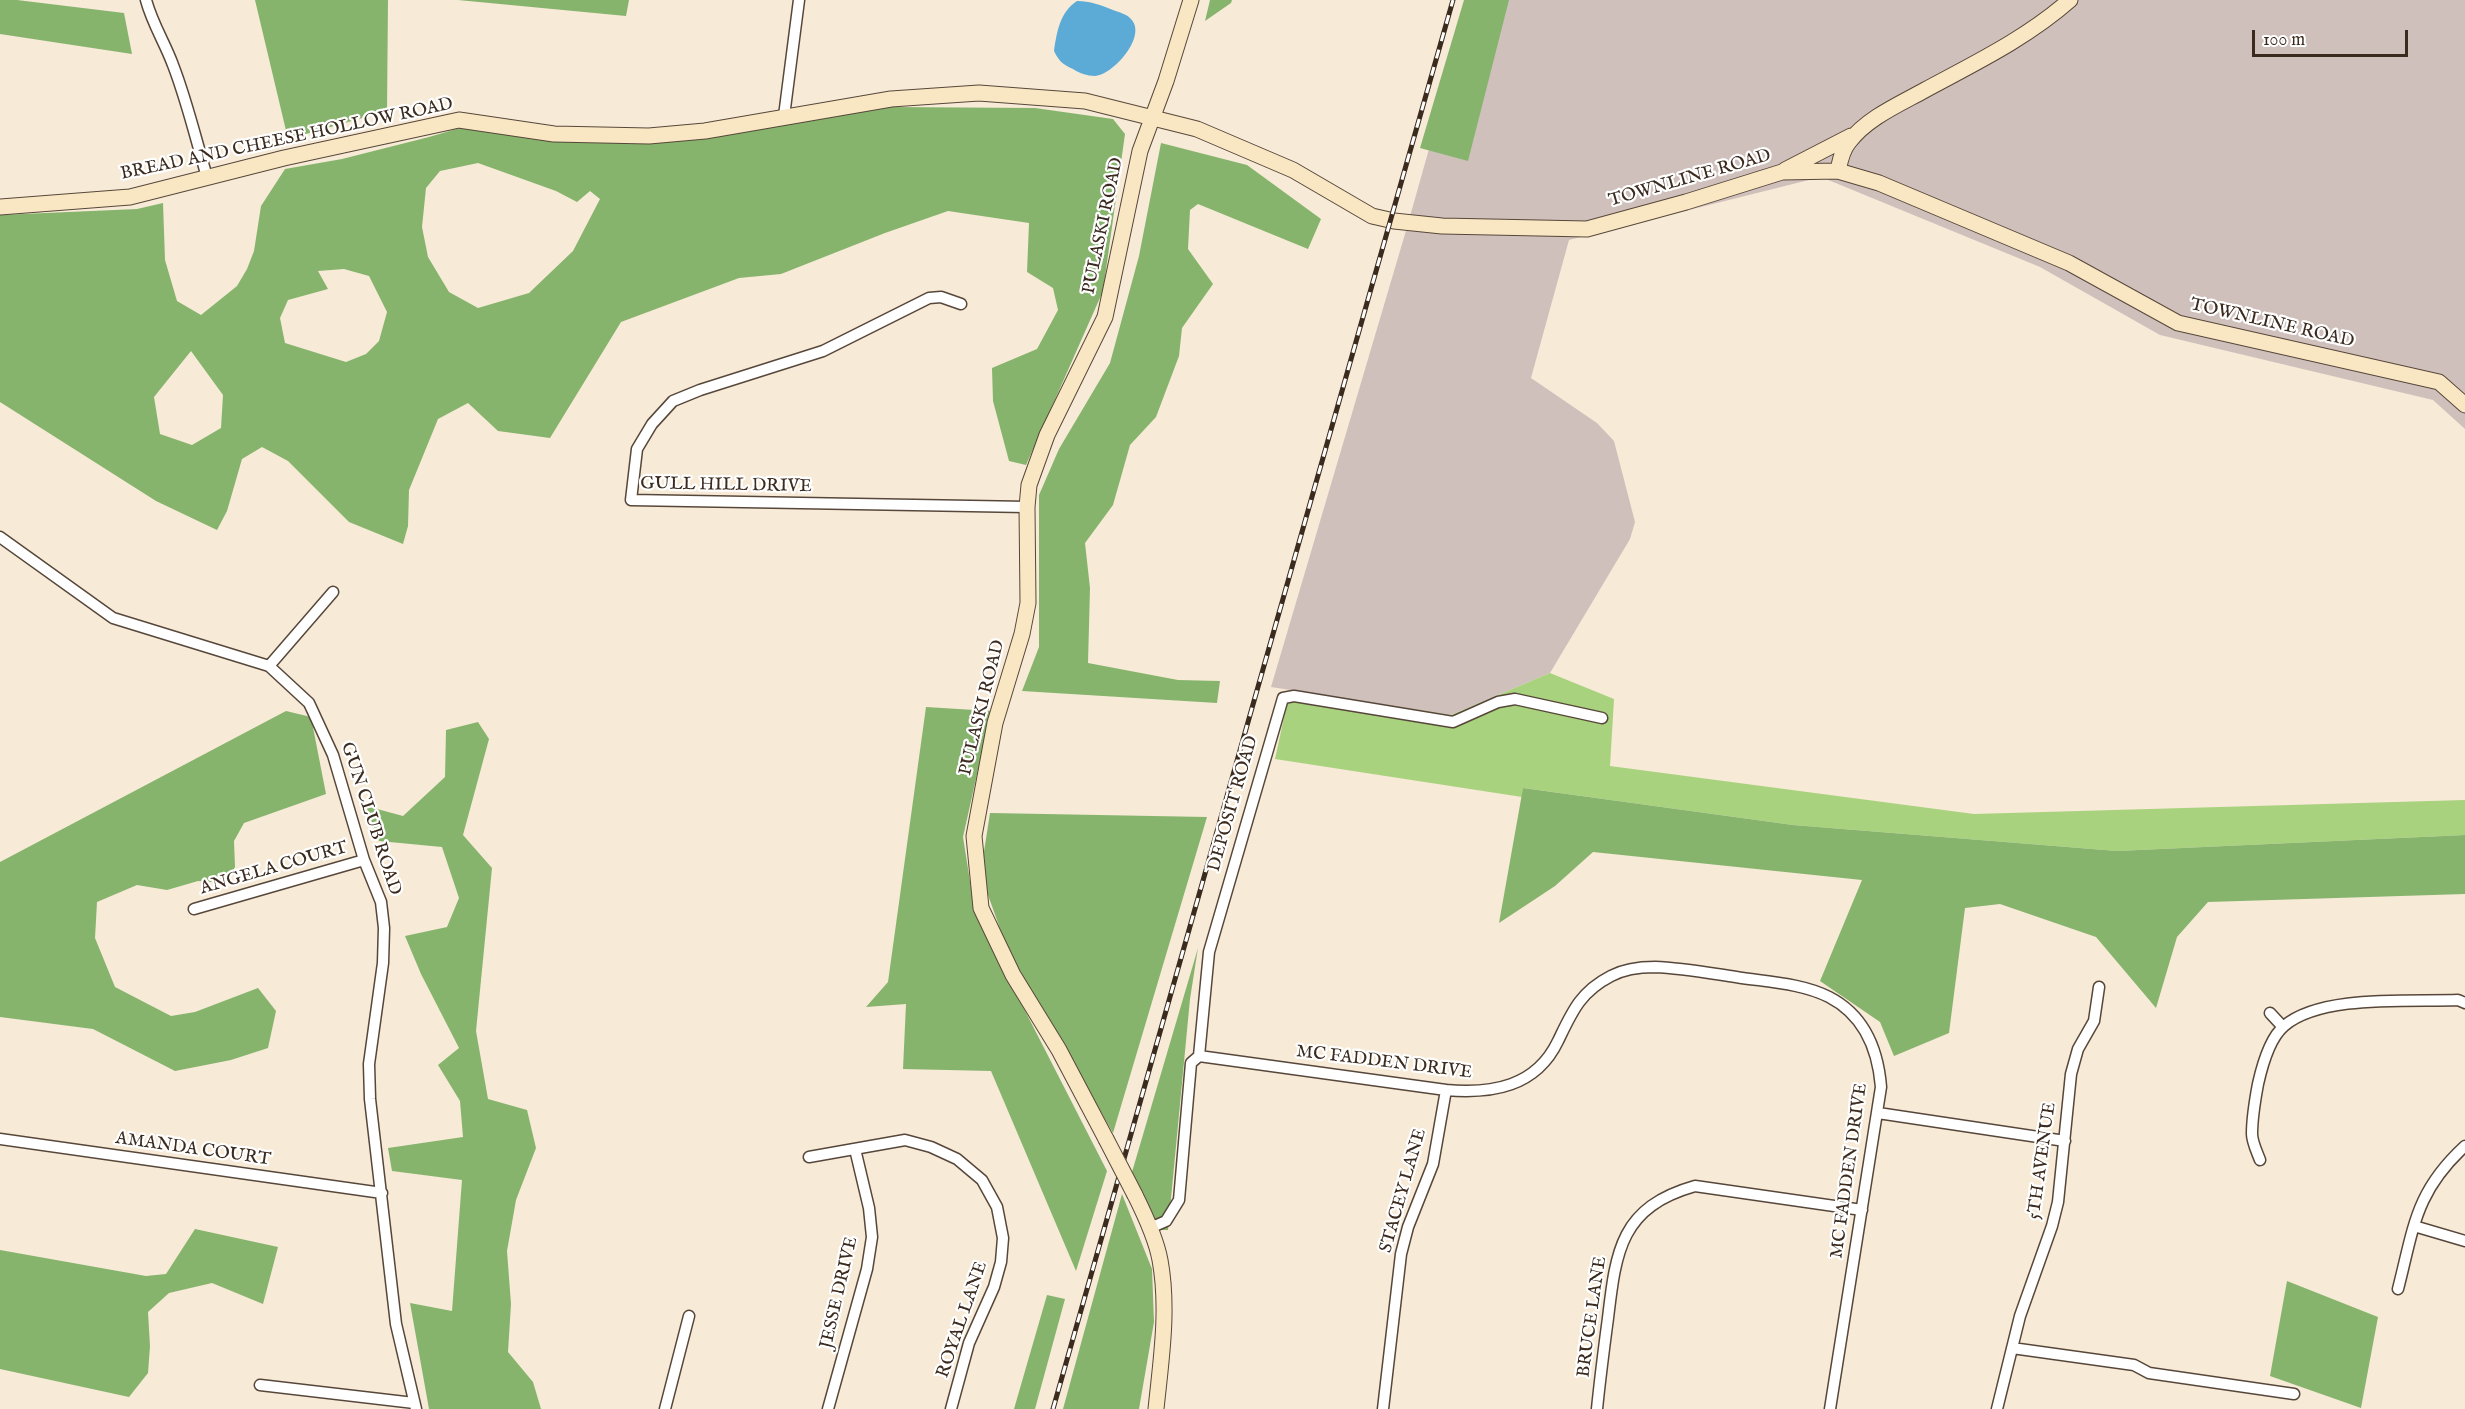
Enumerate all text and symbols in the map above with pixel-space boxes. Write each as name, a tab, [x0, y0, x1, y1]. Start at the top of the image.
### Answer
scale bar	[2255, 18, 2411, 56]
text: 100 m	[2263, 29, 2305, 52]
street label: BREAD AND CHEESE HOLLOW ROAD	[119, 94, 455, 186]
street label: TOWNLINE ROAD	[1606, 146, 1774, 212]
street label: PULASKI ROAD	[1079, 156, 1129, 296]
street label: TOWNLINE ROAD	[2188, 295, 2356, 353]
street label: GULL HILL DRIVE	[640, 474, 812, 498]
street label: PULASKI ROAD	[956, 638, 1010, 778]
street label: DEPOSIT ROAD	[1204, 733, 1264, 875]
street label: GUN CLUB ROAD	[335, 740, 405, 898]
street label: ANGELA COURT	[198, 838, 350, 900]
street label: MC FADDEN DRIVE	[1295, 1042, 1473, 1084]
street label: MC FADDEN DRIVE	[1827, 1082, 1873, 1260]
street label: 5TH AVENUE	[2024, 1101, 2062, 1221]
street label: STACEY LANE	[1376, 1126, 1432, 1256]
street label: AMANDA COURT	[114, 1128, 272, 1172]
street label: JESSE DRIVE	[817, 1235, 863, 1351]
street label: BRUCE LANE	[1574, 1255, 1612, 1379]
street label: ROYAL LANE	[933, 1259, 993, 1381]

